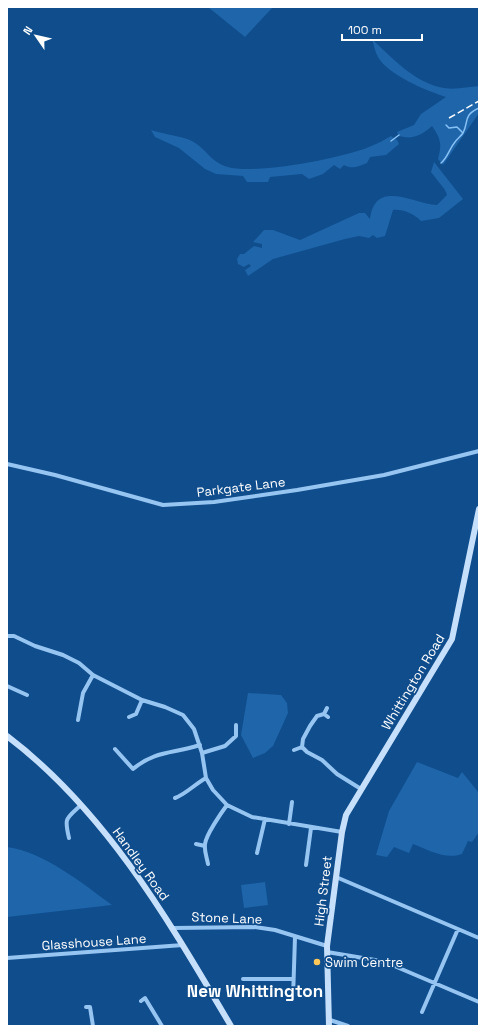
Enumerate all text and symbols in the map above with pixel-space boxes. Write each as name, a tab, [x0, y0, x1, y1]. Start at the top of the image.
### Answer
north arrow	[16, 16, 56, 56]
scale bar	[342, 16, 422, 42]
text: 100 m	[348, 22, 382, 38]
text: N	[20, 23, 36, 37]
street label: Parkgate Lane	[196, 473, 286, 501]
street label: Whittington Road	[378, 631, 448, 733]
street label: Handley Road	[109, 824, 173, 904]
street label: High Street	[310, 855, 336, 927]
street label: Stone Lane	[191, 908, 263, 928]
street label: Glasshouse Lane	[41, 930, 147, 954]
place label: Swim Centre	[325, 954, 403, 971]
marker: Swim Centre	[312, 957, 322, 967]
district label: New Whittington	[187, 980, 323, 1002]

